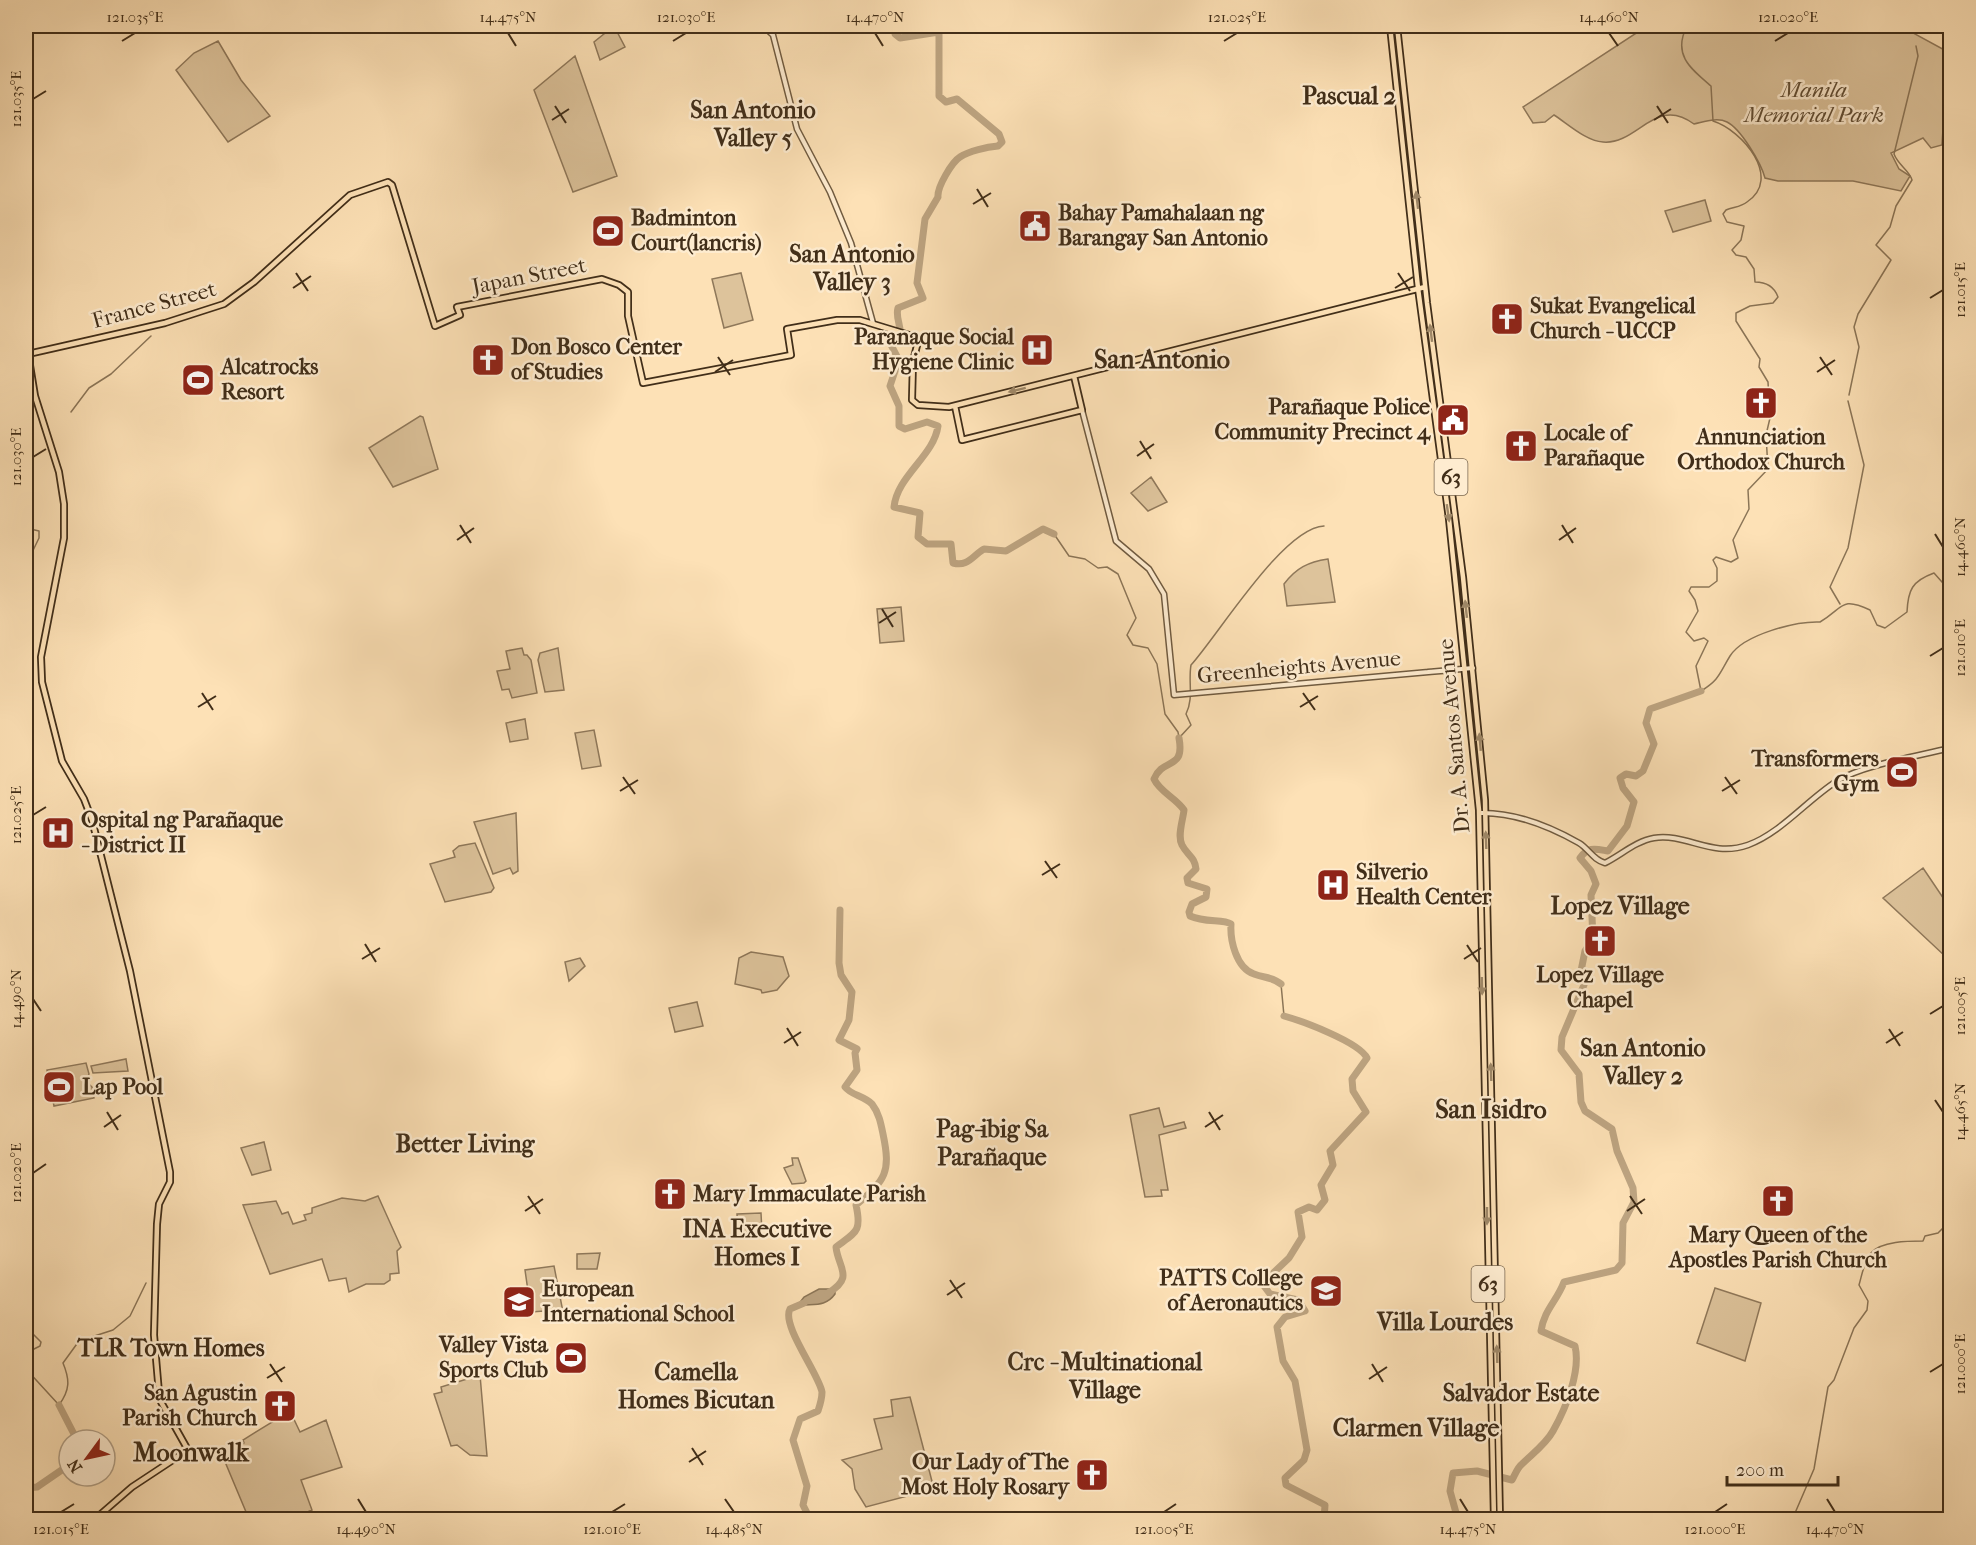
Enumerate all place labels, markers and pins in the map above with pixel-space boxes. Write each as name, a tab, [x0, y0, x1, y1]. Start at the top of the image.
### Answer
place label: Bahay Pamahalaan ng Barangay San Antonio	[1058, 200, 1268, 251]
place label: Badminton Court(lancris)	[631, 205, 762, 256]
public building icon: Bahay Pamahalaan ng Barangay San Antonio	[1017, 208, 1053, 244]
sports icon: Badminton Court(lancris)	[590, 213, 626, 249]
place label: Sukat Evangelical Church - UCCP	[1530, 293, 1696, 344]
church icon: Sukat Evangelical Church - UCCP	[1489, 301, 1525, 337]
place label: Paranaque Social Hygiene Clinic	[854, 324, 1015, 375]
hospital icon: Paranaque Social Hygiene Clinic	[1019, 332, 1055, 368]
place label: Don Bosco Center of Studies	[511, 334, 682, 385]
church icon: Don Bosco Center of Studies	[470, 342, 506, 378]
place label: Alcatrocks Resort	[219, 354, 318, 405]
sports icon: Alcatrocks Resort	[180, 362, 216, 398]
church icon: Annunciation Orthodox Church	[1743, 385, 1779, 421]
place label: Parañaque Police Community Precinct 4	[1214, 394, 1431, 445]
public building icon: Parañaque Police Community Precinct 4	[1435, 402, 1471, 438]
place label: Locale of Parañaque	[1544, 420, 1644, 471]
place label: Annunciation Orthodox Church	[1677, 424, 1845, 475]
church icon: Locale of Parañaque	[1503, 428, 1539, 464]
place label: Transformers Gym	[1750, 746, 1880, 797]
sports icon: Transformers Gym	[1884, 754, 1920, 790]
place label: Ospital ng Parañaque - District II	[81, 807, 283, 858]
hospital icon: Ospital ng Parañaque - District II	[40, 815, 76, 851]
place label: Silverio Health Center	[1356, 859, 1492, 910]
hospital icon: Silverio Health Center	[1315, 867, 1351, 903]
church icon: Lopez Village Chapel	[1582, 923, 1618, 959]
place label: Lopez Village Chapel	[1536, 962, 1664, 1013]
sports icon: Lap Pool	[41, 1069, 77, 1105]
place label: Lap Pool	[82, 1074, 164, 1100]
church icon: Mary Immaculate Parish	[652, 1176, 688, 1212]
place label: Mary Immaculate Parish	[692, 1181, 926, 1207]
church icon: Mary Queen of the Apostles Parish Church	[1760, 1183, 1796, 1219]
place label: Mary Queen of the Apostles Parish Church	[1667, 1222, 1888, 1273]
place label: PATTS College of Aeronautics	[1159, 1265, 1303, 1316]
school or university icon: PATTS College of Aeronautics	[1308, 1273, 1344, 1309]
place label: European International School	[542, 1276, 736, 1327]
school or university icon: European International School	[501, 1284, 537, 1320]
place label: Valley Vista Sports Club	[438, 1332, 549, 1383]
sports icon: Valley Vista Sports Club	[553, 1340, 589, 1376]
place label: San Agustin Parish Church	[122, 1380, 258, 1431]
church icon: San Agustin Parish Church	[262, 1388, 298, 1424]
place label: Our Lady of The Most Holy Rosary	[900, 1449, 1070, 1500]
church icon: Our Lady of The Most Holy Rosary	[1074, 1457, 1110, 1493]

